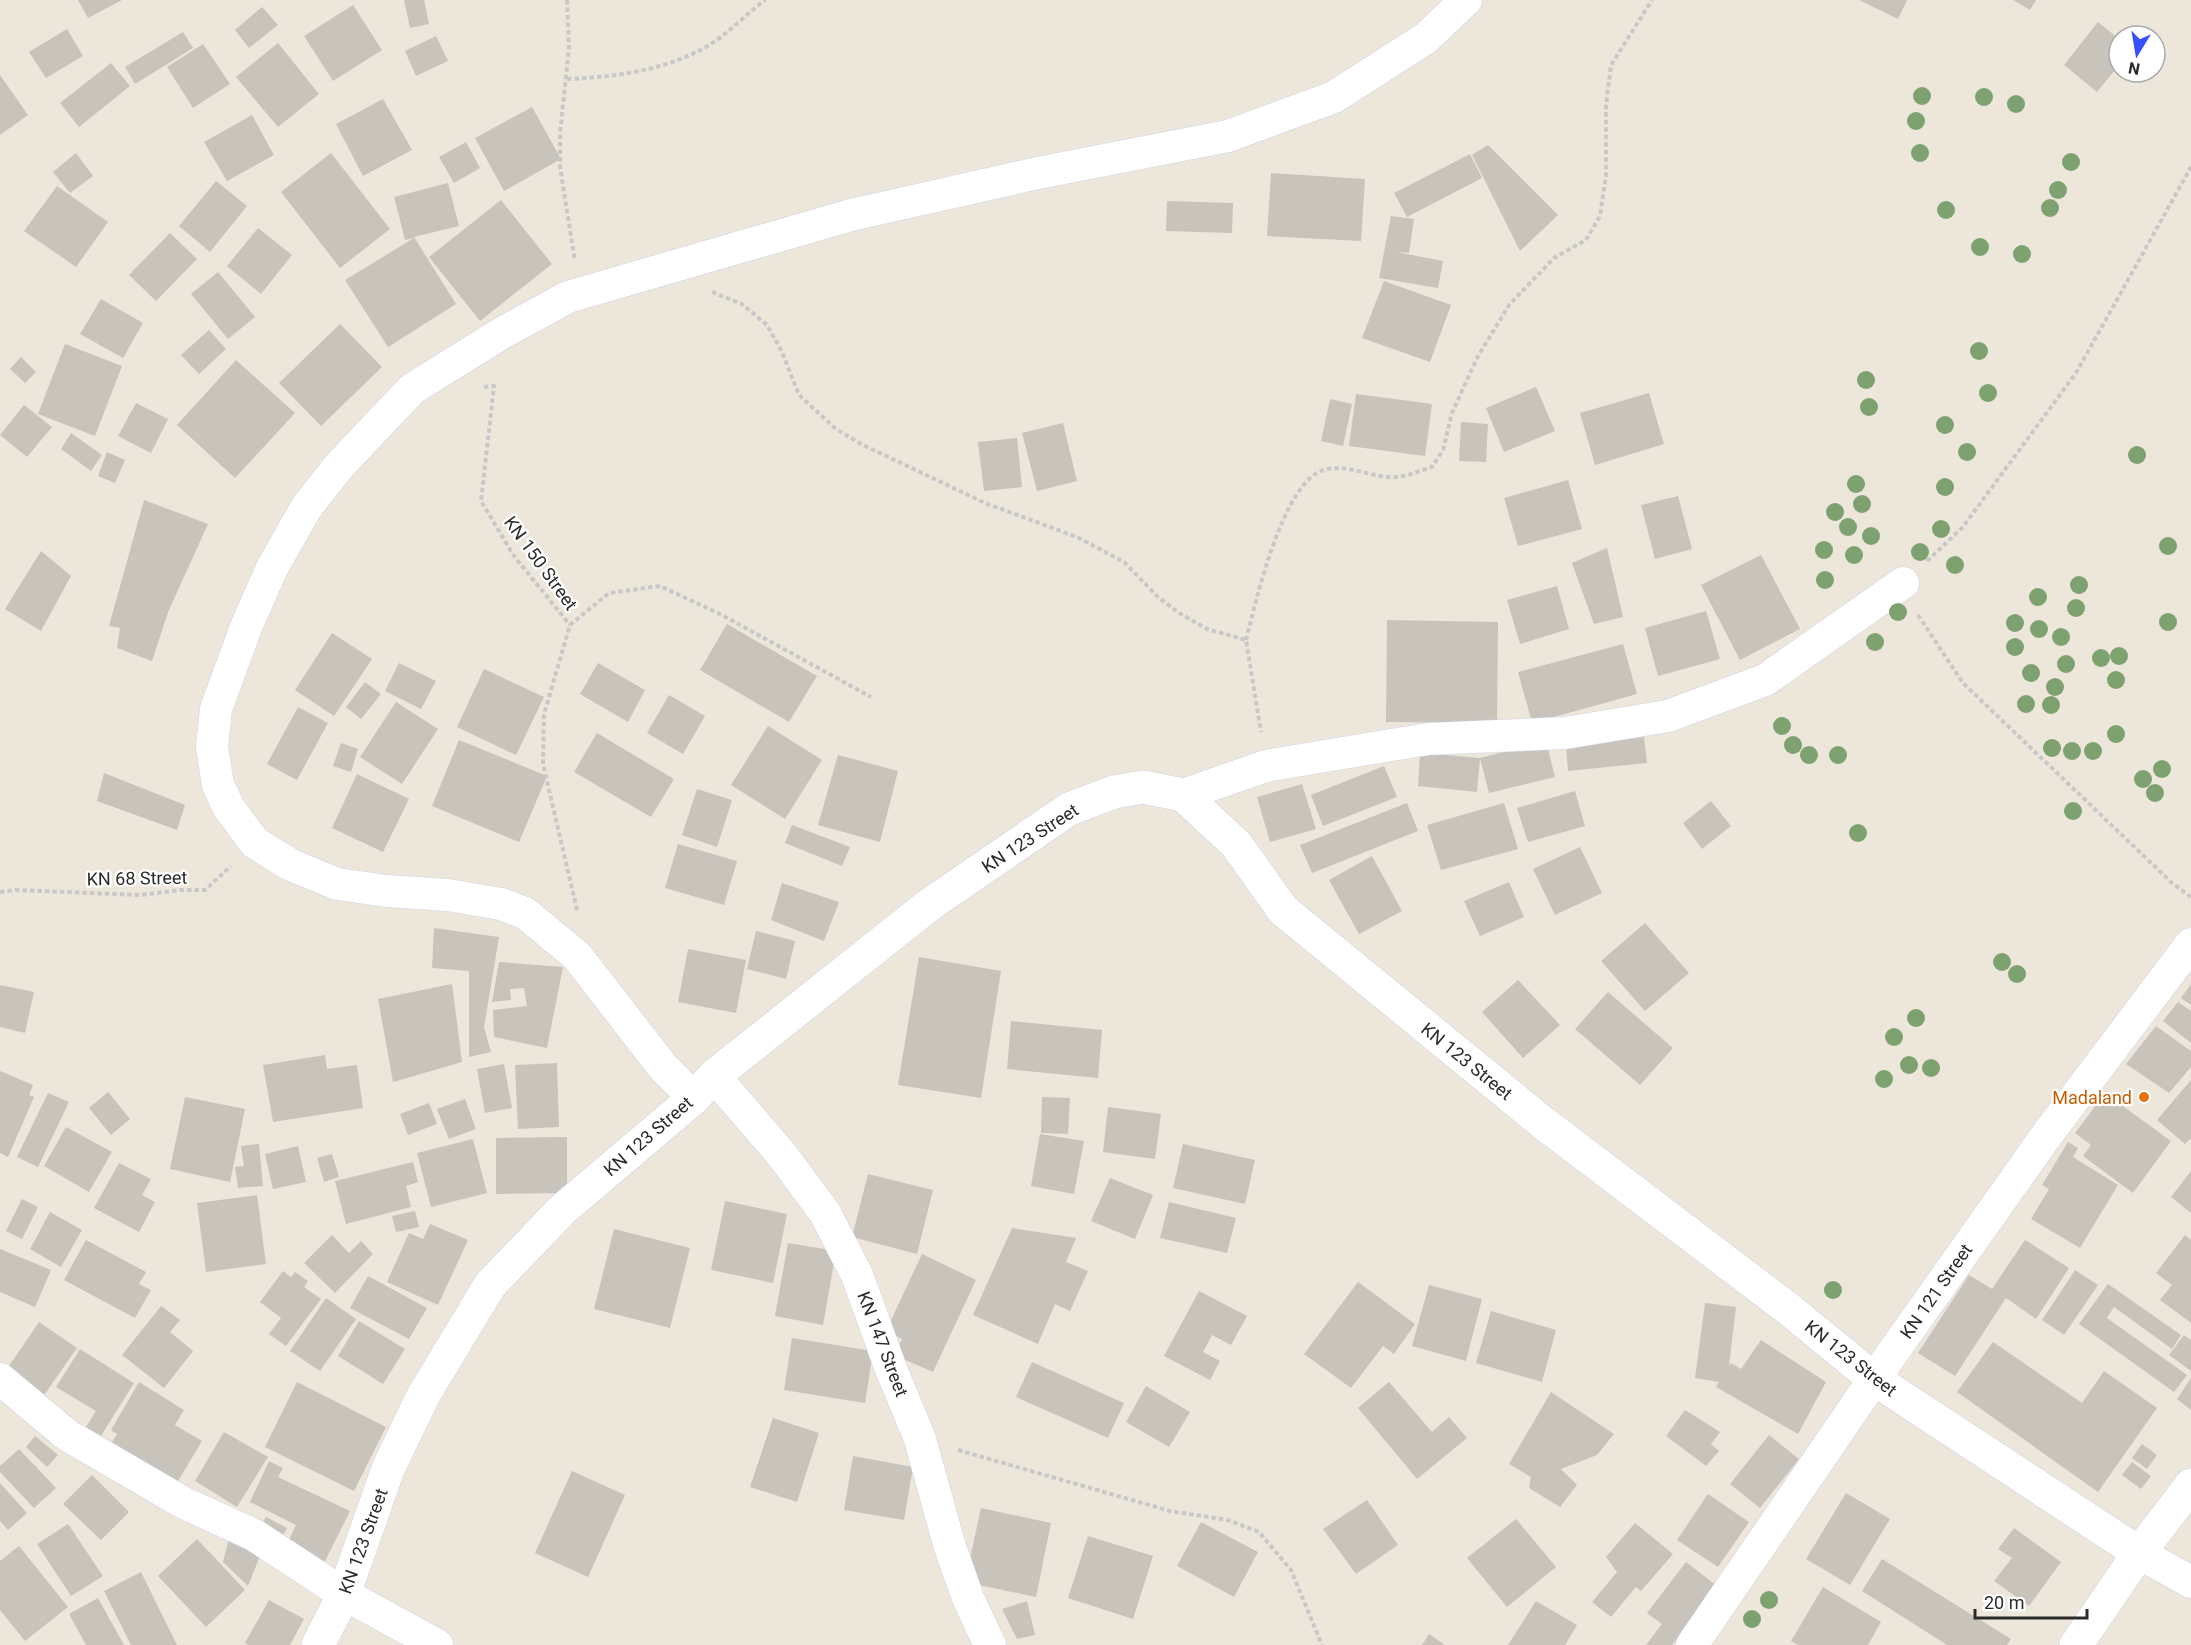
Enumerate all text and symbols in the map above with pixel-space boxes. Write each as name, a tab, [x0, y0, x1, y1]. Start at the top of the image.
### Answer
north arrow	[2107, 24, 2167, 84]
text: N	[2127, 58, 2142, 79]
street label: KN 150 Street	[500, 512, 582, 614]
street label: KN 123 Street	[978, 799, 1082, 877]
street label: KN 68 Street	[86, 867, 188, 889]
street label: KN 123 Street	[1417, 1018, 1517, 1104]
place label: Madaland	[2052, 1087, 2132, 1108]
marker: Madaland	[2137, 1090, 2151, 1104]
street label: KN 123 Street	[599, 1092, 697, 1180]
street label: KN 121 Street	[1896, 1239, 1976, 1342]
street label: KN 147 Street	[853, 1288, 913, 1400]
street label: KN 123 Street	[1801, 1316, 1901, 1400]
street label: KN 123 Street	[334, 1485, 392, 1597]
scale bar	[1975, 1582, 2088, 1620]
text: 20 m	[1984, 1592, 2024, 1613]

